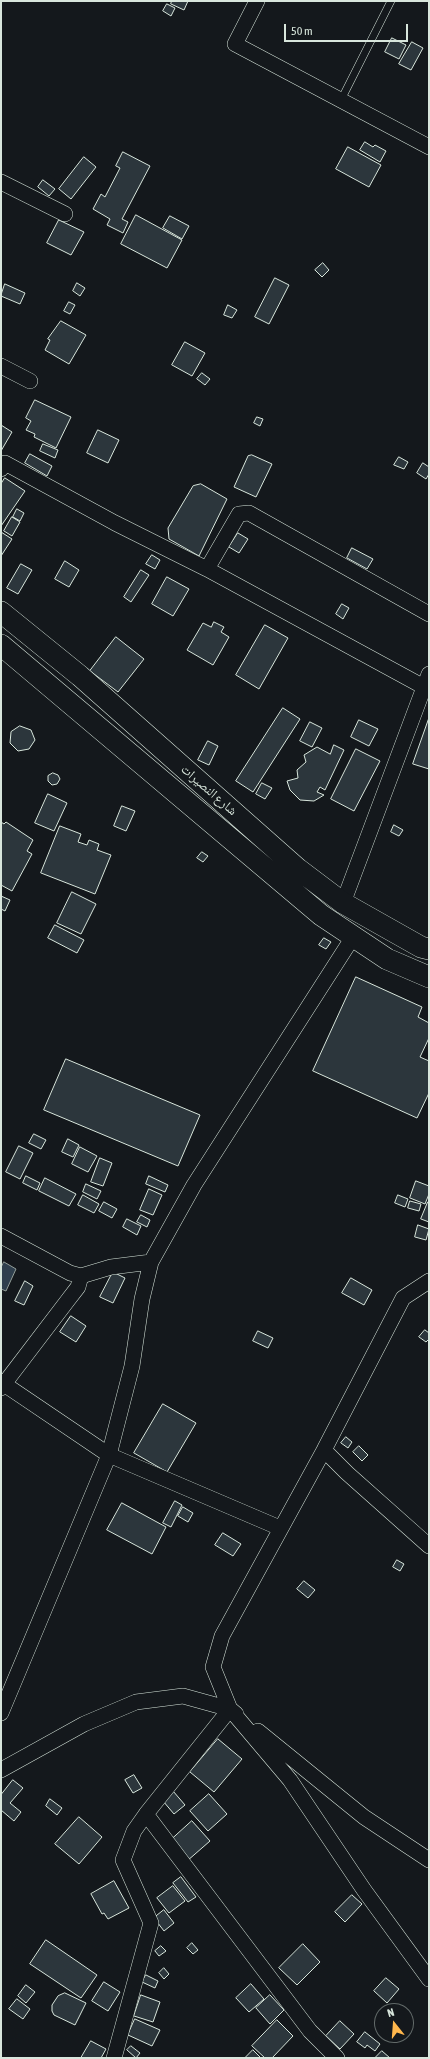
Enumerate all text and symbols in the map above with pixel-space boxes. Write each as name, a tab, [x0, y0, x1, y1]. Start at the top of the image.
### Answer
scale bar	[286, 16, 410, 42]
text: 50 m	[291, 24, 313, 38]
street label: شارع النصيرات	[178, 761, 240, 819]
north arrow	[374, 2003, 414, 2043]
text: N	[386, 2006, 396, 2019]

